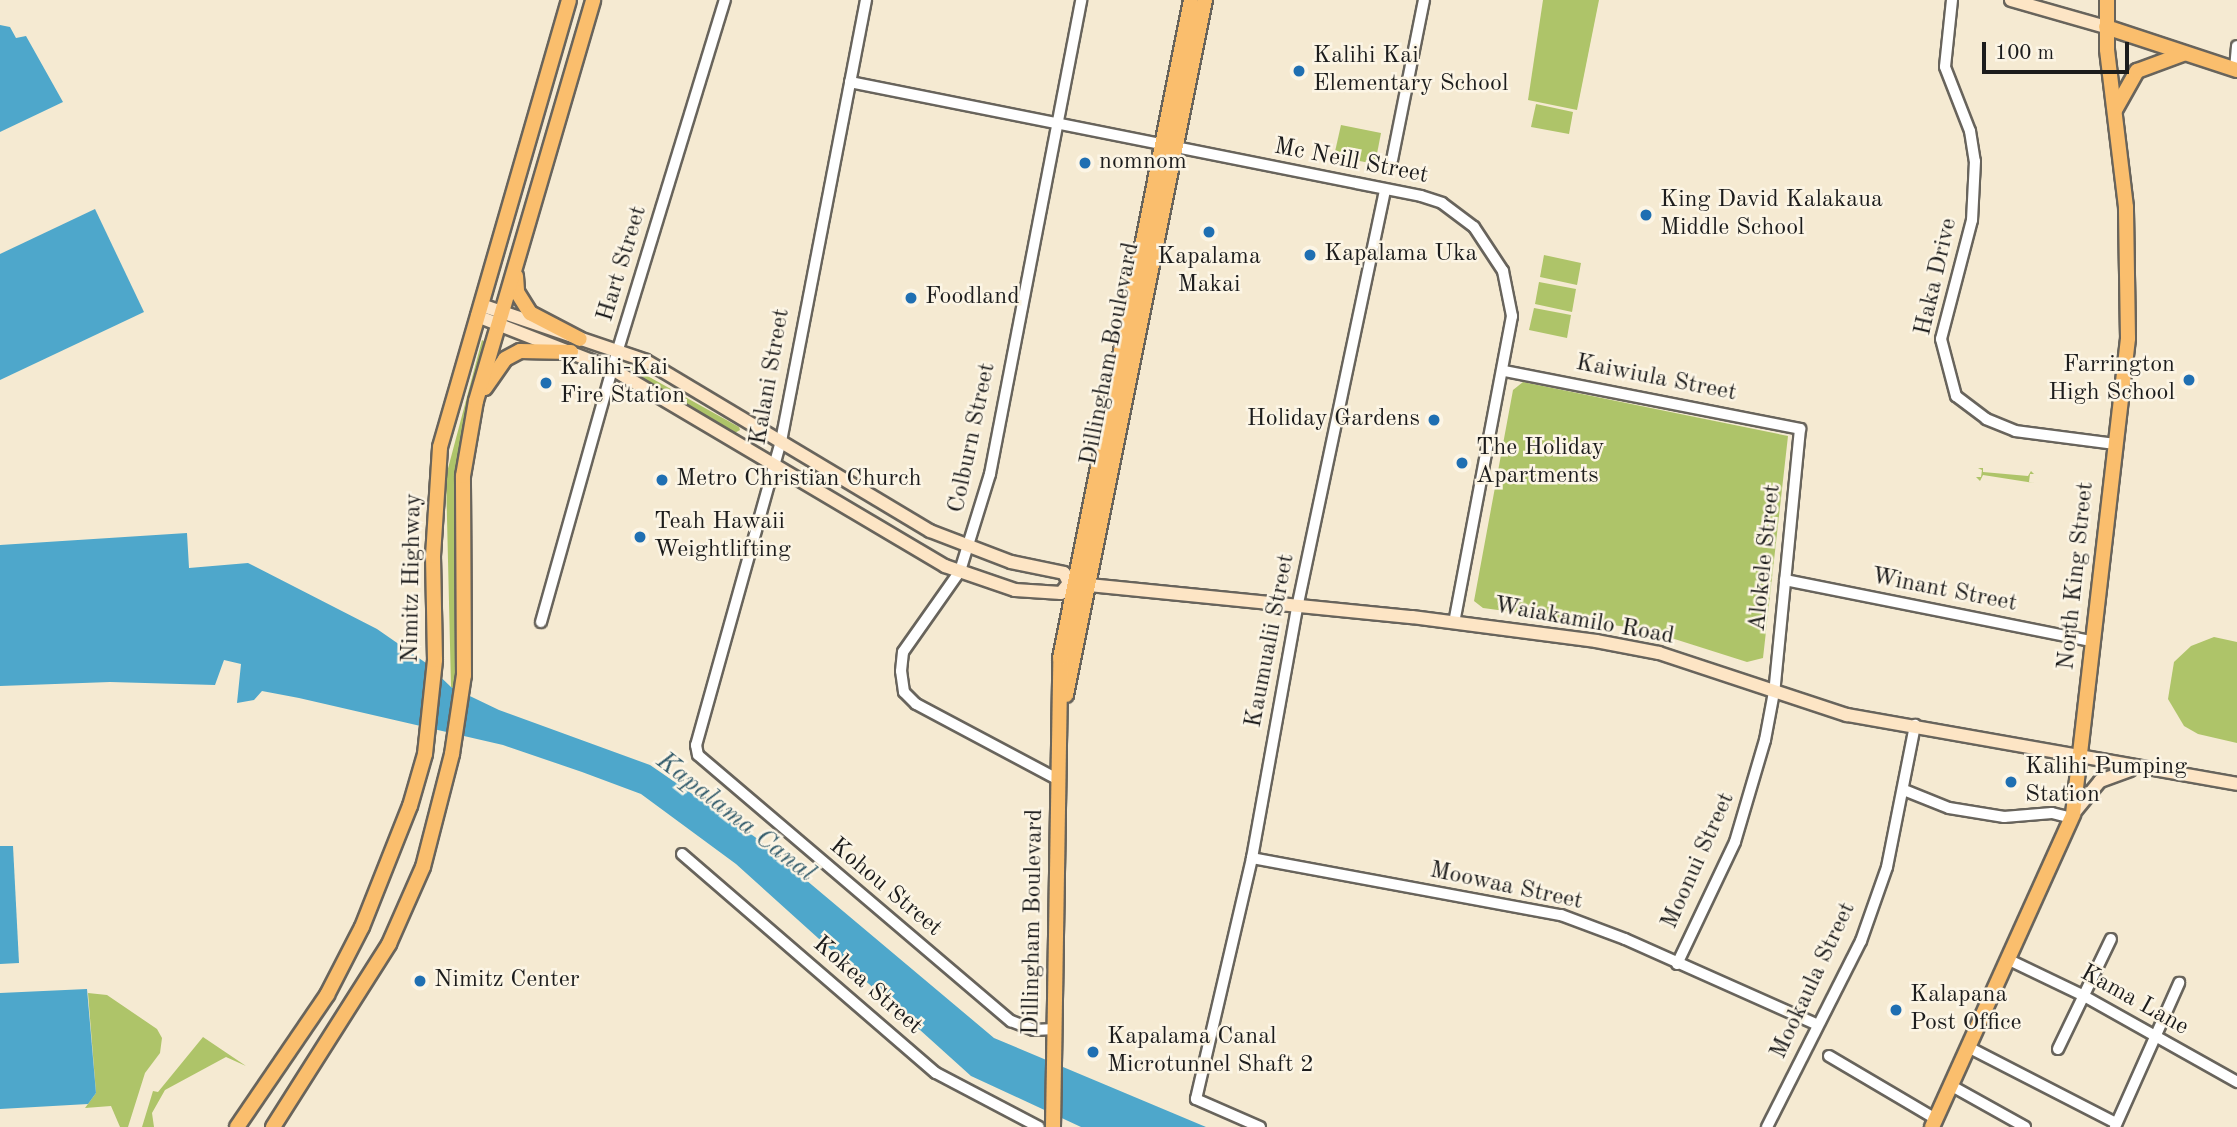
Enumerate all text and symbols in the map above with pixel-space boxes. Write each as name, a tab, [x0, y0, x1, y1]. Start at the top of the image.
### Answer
scale bar	[1985, 28, 2132, 72]
place label: Kalihi Kai Elementary School	[1313, 43, 1508, 99]
text: 100 m	[1995, 43, 2054, 64]
marker: Kalihi Kai Elementary School	[1291, 63, 1307, 79]
street label: Mc Neill Street	[1271, 133, 1431, 191]
place label: nomnom	[1099, 149, 1187, 177]
marker: nomnom	[1077, 155, 1093, 171]
place label: King David Kalakaua Middle School	[1660, 187, 1883, 243]
street label: Hart Street	[592, 203, 654, 325]
marker: King David Kalakaua Middle School	[1638, 207, 1654, 223]
street label: Haka Drive	[1910, 216, 1964, 338]
marker: Kapalama Makai	[1201, 224, 1217, 240]
street label: Dillingham Boulevard	[1075, 240, 1147, 468]
place label: Kapalama Uka	[1324, 241, 1477, 269]
place label: Kapalama Makai	[1157, 244, 1261, 300]
marker: Kapalama Uka	[1302, 247, 1318, 263]
place label: Foodland	[925, 284, 1020, 312]
marker: Foodland	[903, 290, 919, 306]
street label: Kalani Street	[745, 307, 797, 447]
street label: Kaiwiula Street	[1573, 349, 1739, 409]
place label: Farrington High School	[2048, 352, 2175, 408]
place label: Kalihi-Kai Fire Station	[560, 355, 685, 411]
street label: Colburn Street	[943, 360, 1003, 516]
marker: Farrington High School	[2181, 372, 2197, 388]
marker: Kalihi-Kai Fire Station	[538, 375, 554, 391]
place label: Holiday Gardens	[1247, 406, 1420, 434]
marker: Holiday Gardens	[1426, 412, 1442, 428]
place label: The Holiday Apartments	[1476, 435, 1604, 491]
marker: The Holiday Apartments	[1454, 455, 1470, 471]
place label: Metro Christian Church	[676, 466, 922, 494]
marker: Metro Christian Church	[654, 472, 670, 488]
street label: North King Street	[2053, 480, 2101, 672]
street label: Alokele Street	[1744, 483, 1788, 633]
street label: Nimitz Highway	[397, 493, 429, 663]
place label: Teah Hawaii Weightlifting	[654, 509, 791, 565]
marker: Teah Hawaii Weightlifting	[632, 529, 648, 545]
street label: Kaumualii Street	[1240, 552, 1302, 730]
street label: Winant Street	[1869, 563, 2019, 619]
street label: Waiakamilo Road	[1492, 592, 1676, 652]
water label: Kapalama Canal	[649, 746, 821, 890]
place label: Kalihi Pumping Station	[2025, 754, 2187, 810]
marker: Kalihi Pumping Station	[2003, 774, 2019, 790]
street label: Moonui Street	[1656, 788, 1742, 934]
street label: Dillingham Boulevard	[1018, 809, 1050, 1035]
street label: Kohou Street	[823, 833, 947, 943]
street label: Moowaa Street	[1427, 857, 1585, 917]
street label: Mookaula Street	[1765, 898, 1863, 1064]
street label: Kokea Street	[806, 931, 928, 1041]
street label: Kama Lane	[2075, 959, 2193, 1043]
place label: Nimitz Center	[434, 967, 580, 995]
marker: Nimitz Center	[412, 973, 428, 989]
place label: Kalapana Post Office	[1910, 982, 2021, 1038]
marker: Kalapana Post Office	[1888, 1002, 1904, 1018]
place label: Kapalama Canal Microtunnel Shaft 2	[1107, 1024, 1314, 1080]
marker: Kapalama Canal Microtunnel Shaft 2	[1085, 1044, 1101, 1060]

